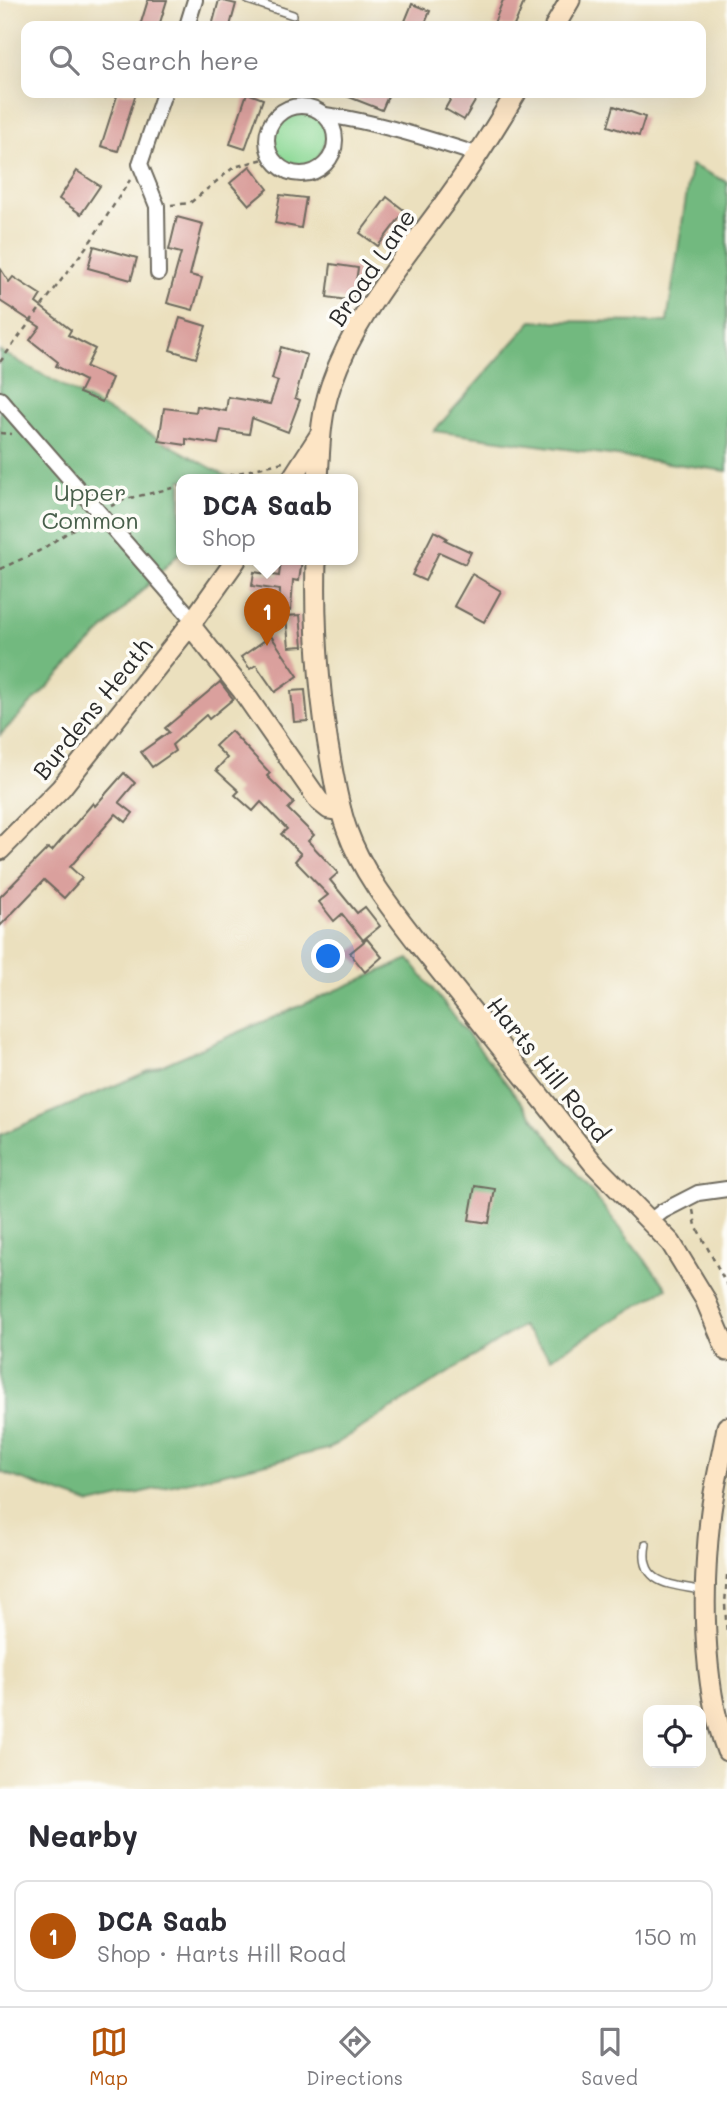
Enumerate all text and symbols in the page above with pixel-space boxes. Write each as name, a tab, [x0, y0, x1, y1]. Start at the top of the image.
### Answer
search box	[21, 21, 706, 98]
icon: search	[45, 41, 83, 79]
text: Search here	[101, 43, 259, 77]
street label: Broad Lane	[320, 202, 422, 332]
popup	[176, 474, 358, 565]
park label: Upper Common	[41, 476, 139, 535]
text: DCA Saab	[202, 488, 332, 522]
text: Shop	[202, 522, 256, 552]
pin: 1	[244, 588, 290, 646]
street label: Burdens Heath	[25, 631, 159, 785]
your location	[311, 939, 345, 973]
street label: Harts Hill Road	[481, 990, 617, 1148]
map controls	[643, 1705, 706, 1768]
button: locate	[643, 1705, 706, 1768]
text: Nearby	[28, 1815, 138, 1855]
text: DCA Saab	[97, 1904, 227, 1938]
text: 1	[48, 1921, 58, 1951]
text: 150 m	[633, 1921, 697, 1951]
text: Shop · Harts Hill Road	[97, 1938, 346, 1968]
tab: Map	[89, 2023, 128, 2090]
tab: Directions	[306, 2023, 403, 2090]
tab: Saved	[581, 2023, 638, 2090]

